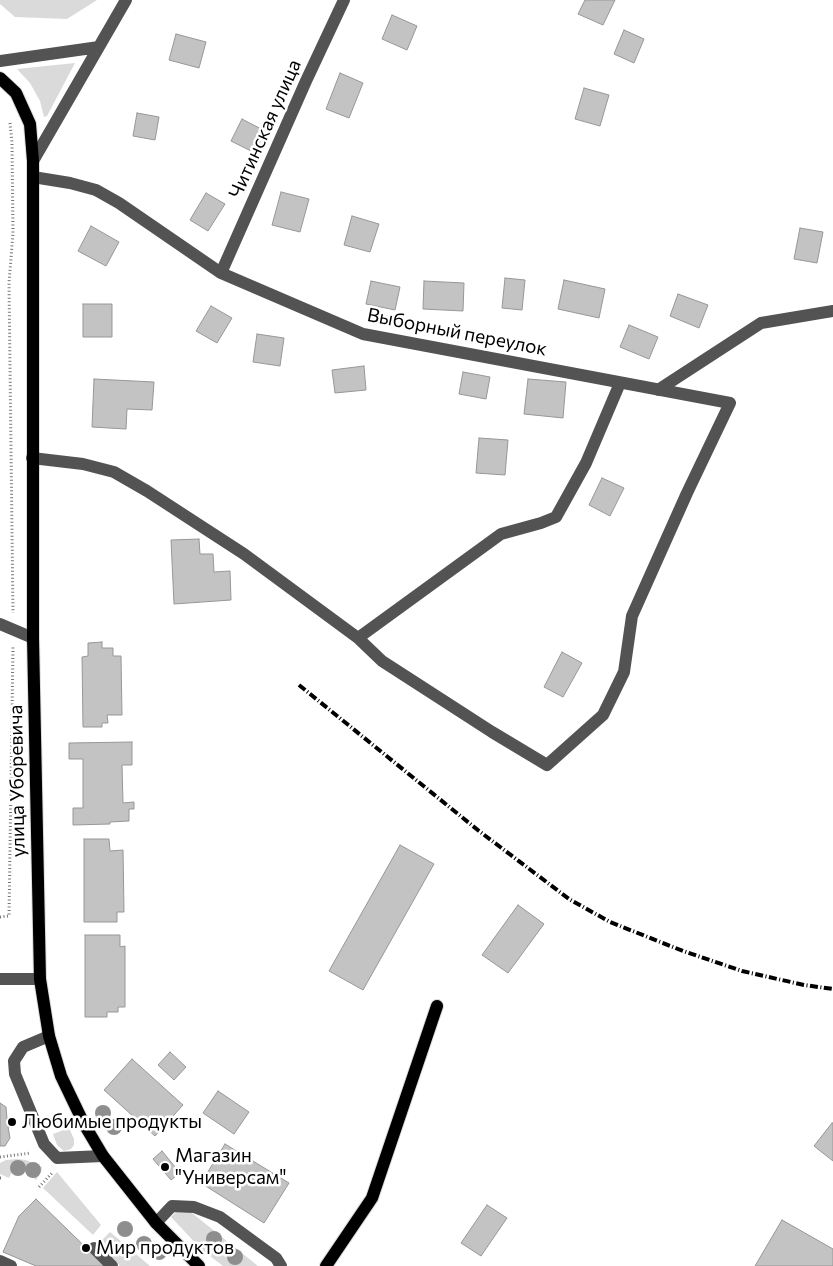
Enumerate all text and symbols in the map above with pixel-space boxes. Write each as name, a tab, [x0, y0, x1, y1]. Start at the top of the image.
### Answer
street label: Читинская улица	[224, 56, 306, 202]
street label: Выборный переулок	[365, 303, 549, 361]
street label: улица Уборевича	[4, 705, 30, 857]
place label: Любимые продукты	[22, 1111, 202, 1133]
marker: Любимые продукты	[6, 1116, 18, 1128]
place label: Магазин "Универсам"	[175, 1145, 286, 1189]
marker: Магазин "Универсам"	[159, 1161, 171, 1173]
place label: Мир продуктов	[96, 1237, 234, 1259]
marker: Мир продуктов	[80, 1242, 92, 1254]

